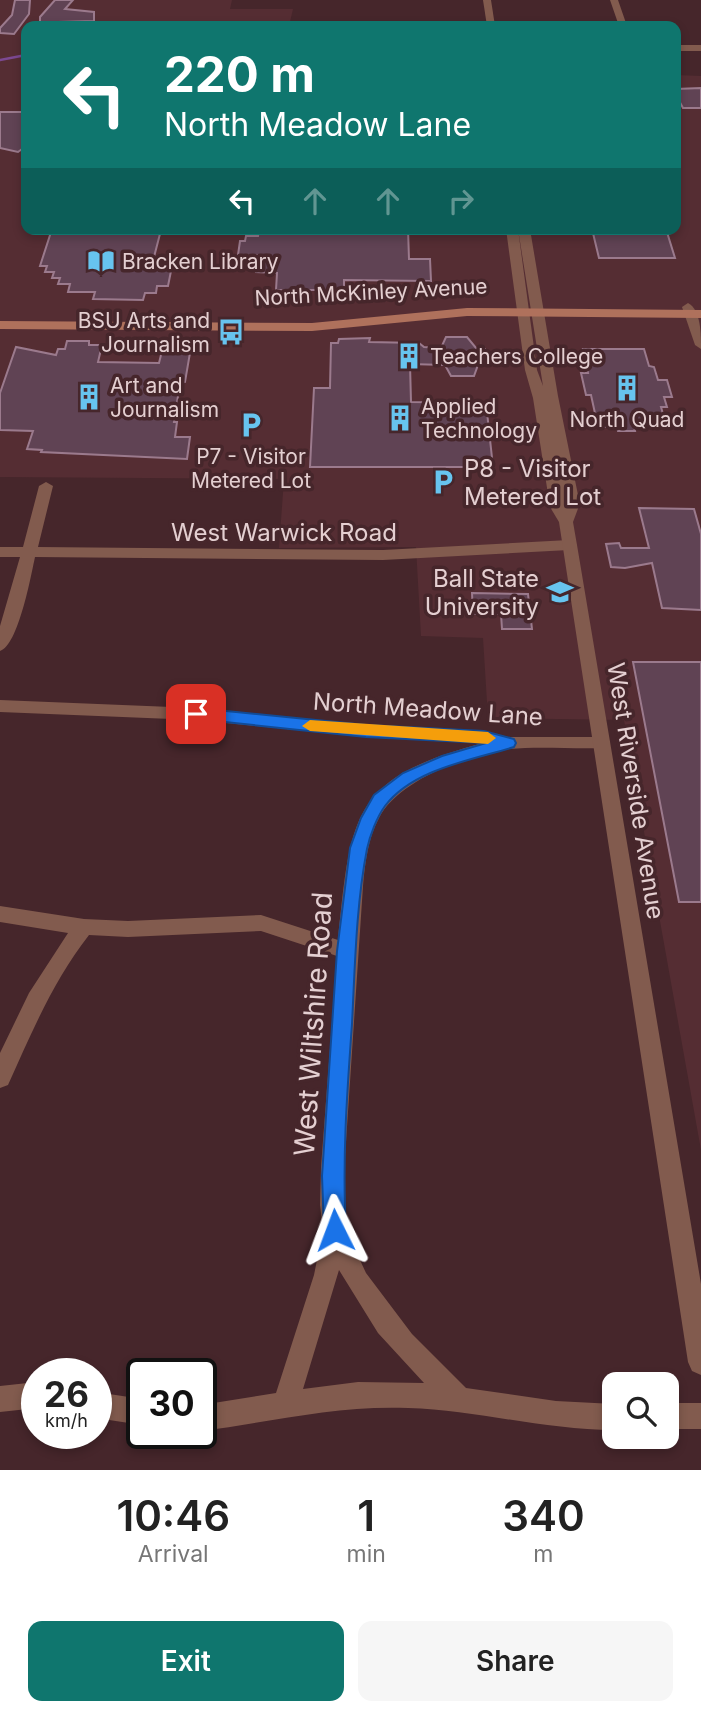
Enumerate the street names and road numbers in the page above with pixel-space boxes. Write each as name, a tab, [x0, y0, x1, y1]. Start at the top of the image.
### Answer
street label: North McKinley Avenue	[254, 273, 488, 311]
street label: West Warwick Road	[171, 518, 397, 547]
street label: West Riverside Avenue	[601, 661, 671, 921]
street label: North Meadow Lane	[312, 687, 544, 731]
street label: West Wiltshire Road	[287, 891, 339, 1157]

